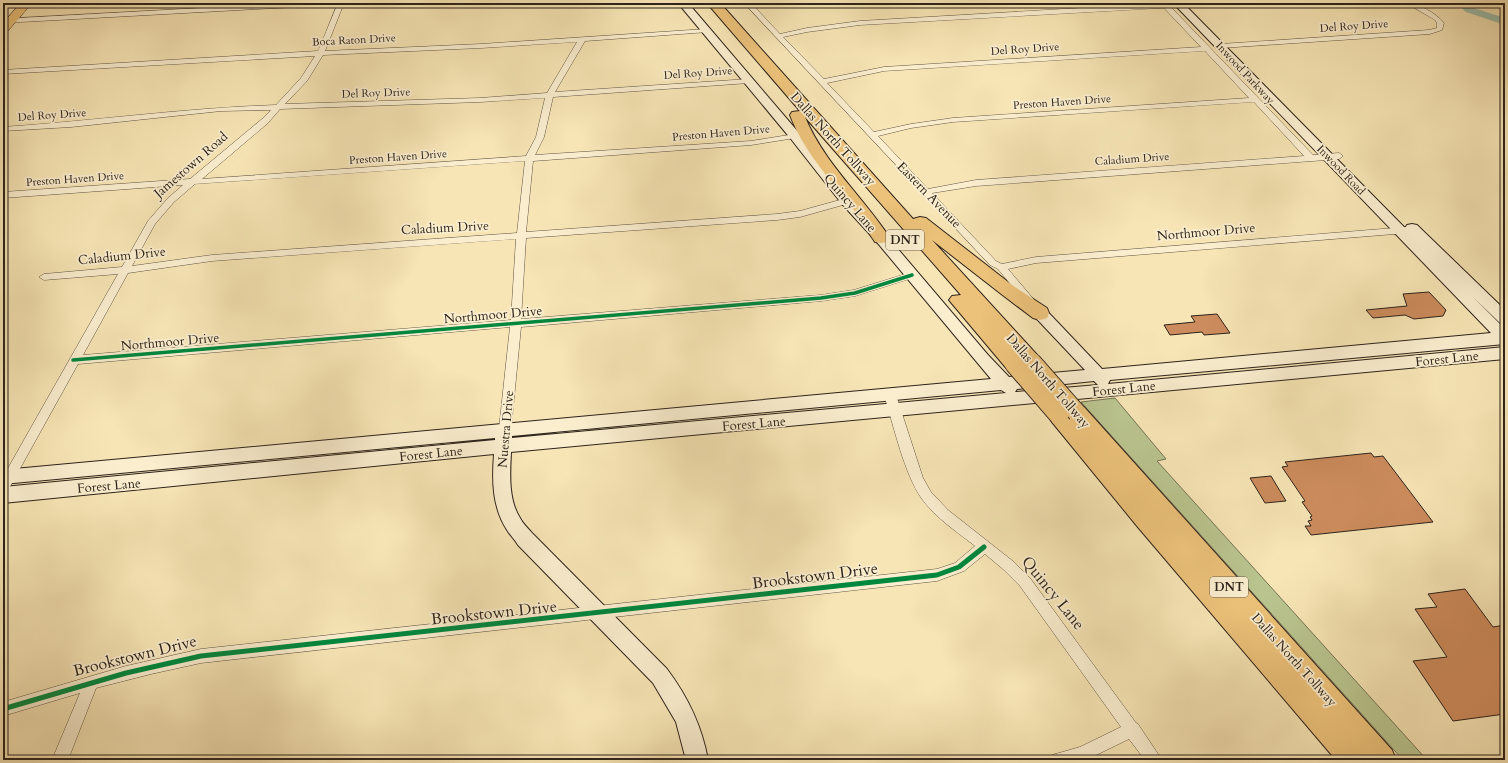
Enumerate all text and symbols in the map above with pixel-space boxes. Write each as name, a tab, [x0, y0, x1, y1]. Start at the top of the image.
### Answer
street label: Del Roy Drive	[1319, 16, 1389, 36]
street label: Boca Raton Drive	[312, 30, 396, 50]
street label: Del Roy Drive	[990, 39, 1060, 59]
street label: Inwood Parkway	[1212, 39, 1278, 108]
street label: Del Roy Drive	[663, 63, 733, 83]
street label: Del Roy Drive	[341, 84, 411, 102]
street label: Dallas North Tollway	[786, 88, 880, 190]
street label: Preston Haven Drive	[1013, 91, 1111, 113]
street label: Del Roy Drive	[17, 105, 87, 125]
street label: Preston Haven Drive	[671, 121, 771, 145]
street label: Jamestown Road	[149, 128, 232, 203]
street label: Inwood Road	[1313, 142, 1369, 198]
street label: Preston Haven Drive	[349, 146, 447, 168]
street label: Caladium Drive	[1094, 149, 1170, 169]
street label: Eastern Avenue	[893, 158, 965, 232]
street label: Preston Haven Drive	[26, 168, 124, 190]
street label: Quincy Lane	[819, 170, 881, 236]
street label: Caladium Drive	[401, 217, 490, 239]
street label: Northmoor Drive	[1156, 219, 1256, 245]
road number: DNT	[886, 230, 924, 250]
street label: Caladium Drive	[77, 242, 167, 270]
street label: Northmoor Drive	[443, 302, 543, 328]
street label: Northmoor Drive	[120, 329, 220, 355]
street label: Dallas North Tollway	[1002, 330, 1094, 432]
street label: Forest Lane	[1414, 347, 1480, 371]
street label: Forest Lane	[1091, 377, 1157, 401]
street label: Nuestra Drive	[494, 389, 518, 469]
street label: Forest Lane	[721, 412, 787, 436]
street label: Forest Lane	[398, 442, 464, 466]
street label: Forest Lane	[76, 474, 142, 498]
street label: Quincy Lane	[1016, 551, 1090, 635]
street label: Brookstown Drive	[751, 557, 879, 595]
road number: DNT	[1210, 577, 1248, 597]
street label: Brookstown Drive	[430, 595, 558, 631]
street label: Dallas North Tollway	[1247, 609, 1341, 711]
street label: Brookstown Drive	[71, 630, 199, 682]

